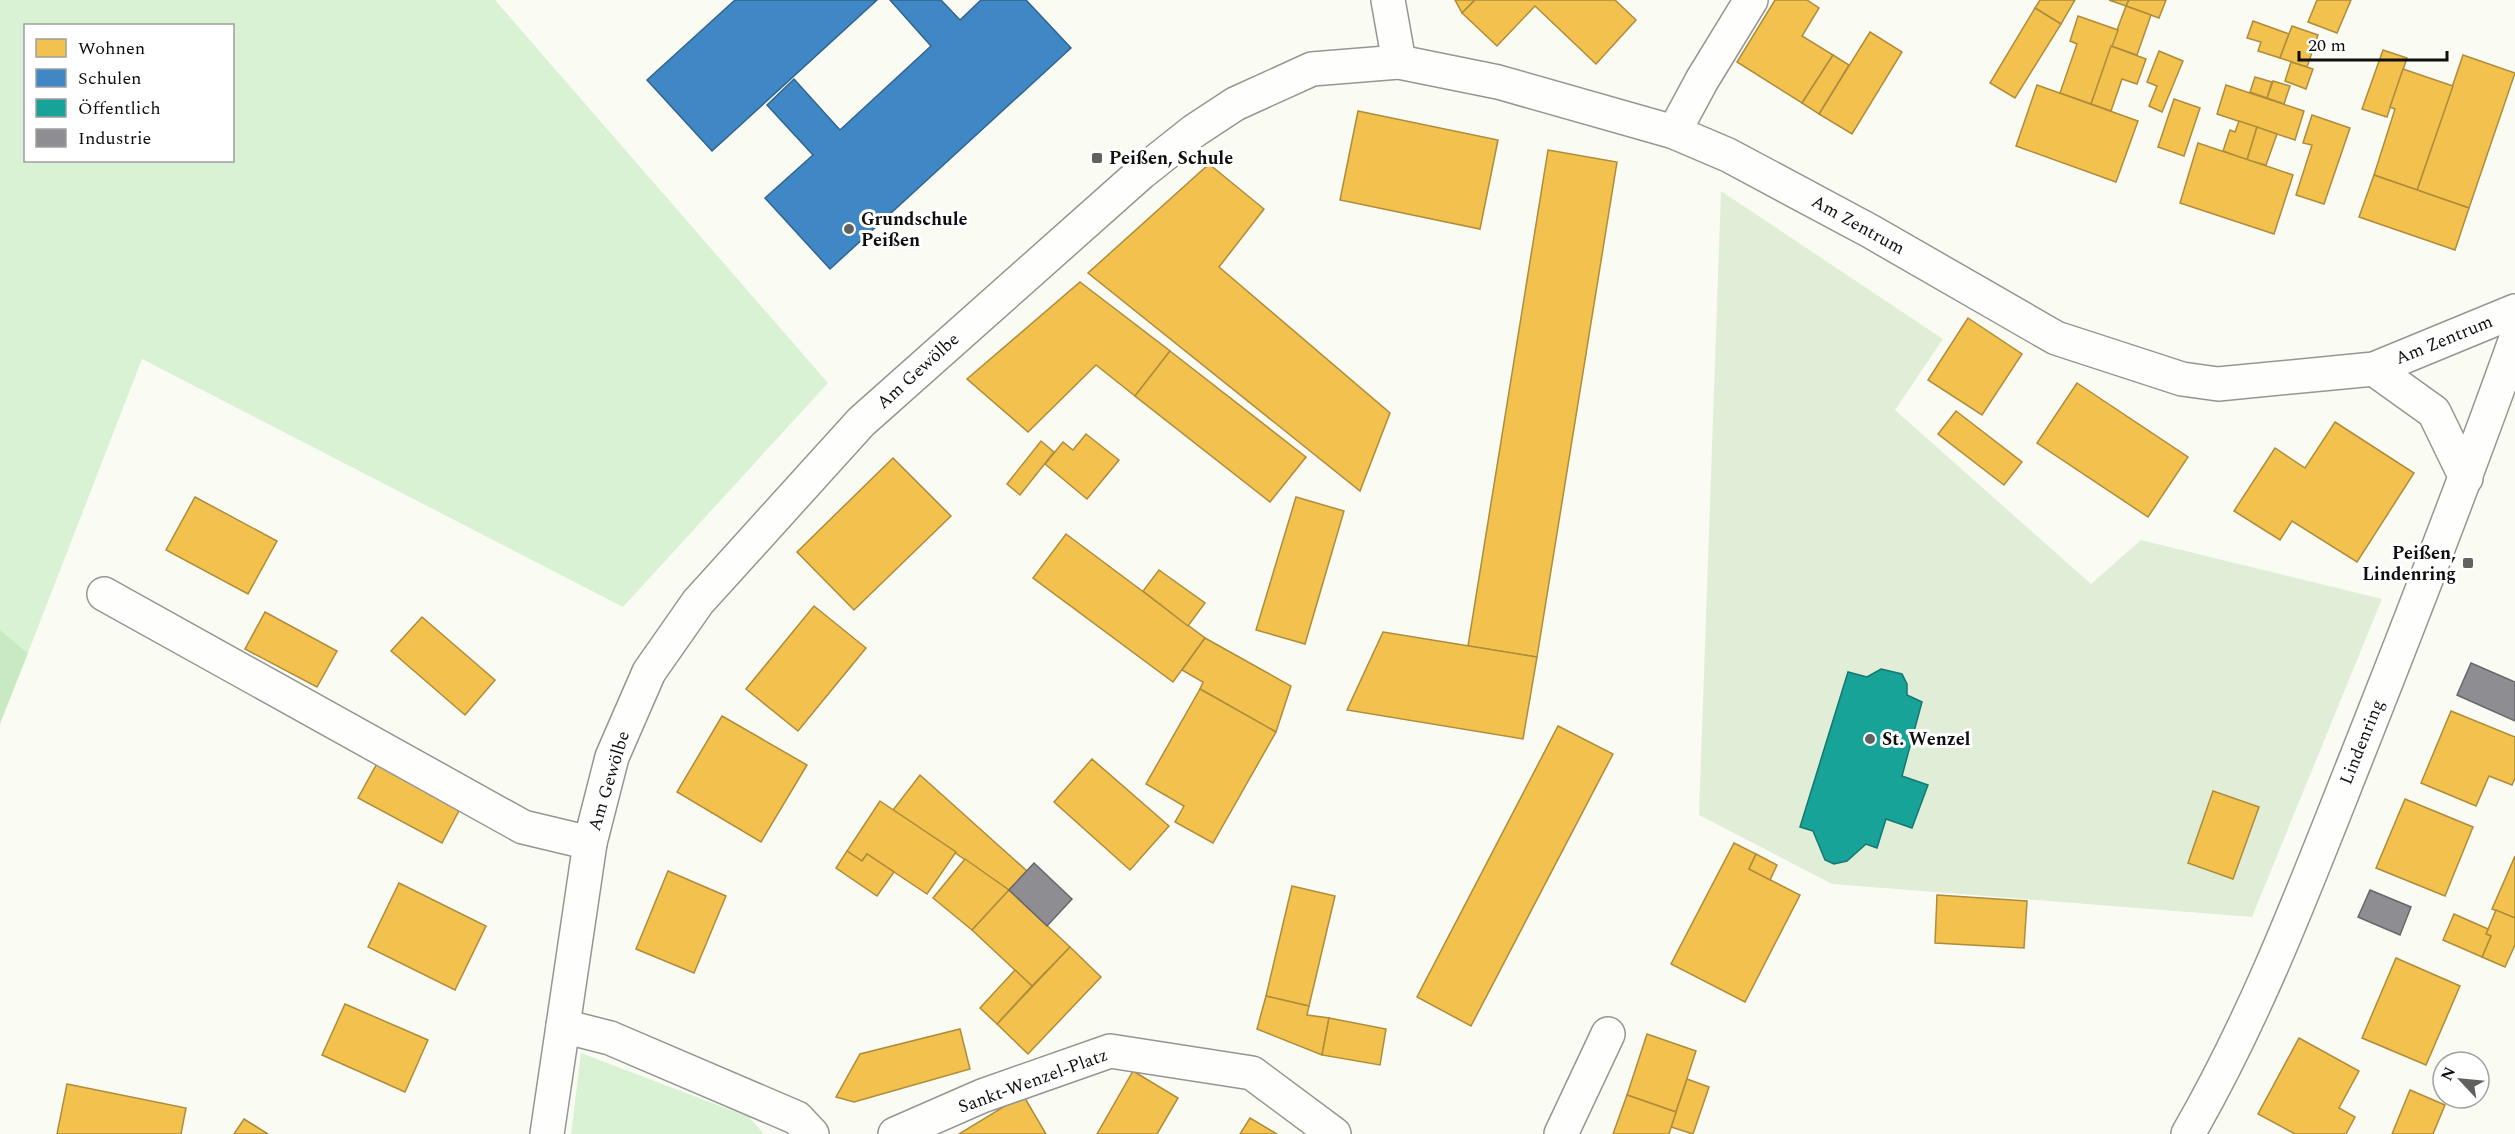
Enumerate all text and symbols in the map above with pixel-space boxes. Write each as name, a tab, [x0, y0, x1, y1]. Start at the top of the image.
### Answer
legend	[24, 24, 234, 162]
scale bar	[2299, 24, 2448, 62]
text: 20 m	[2308, 32, 2346, 59]
text: Wohnen	[78, 35, 145, 62]
text: Schulen	[78, 65, 142, 92]
text: Öffentlich	[78, 95, 161, 122]
text: Industrie	[78, 125, 151, 152]
place label: Peißen, Schule	[1109, 145, 1233, 172]
marker: Peißen, Schule	[1090, 151, 1104, 165]
street label: Am Zentrum	[1806, 188, 1910, 262]
place label: Grundschule Peißen	[861, 206, 968, 254]
marker: Grundschule Peißen	[842, 222, 856, 236]
street label: Am Zentrum	[2391, 308, 2497, 372]
street label: Am Gewölbe	[871, 326, 965, 416]
place label: Peißen, Lindenring	[2362, 540, 2456, 588]
marker: Peißen, Lindenring	[2461, 556, 2475, 570]
street label: Lindenring	[2333, 695, 2391, 789]
place label: St. Wenzel	[1882, 726, 1971, 753]
street label: Am Gewölbe	[581, 728, 637, 834]
marker: St. Wenzel	[1863, 732, 1877, 746]
street label: Sankt-Wenzel-Platz	[954, 1041, 1112, 1121]
north arrow	[2431, 1050, 2491, 1110]
text: N	[2435, 1063, 2462, 1085]

